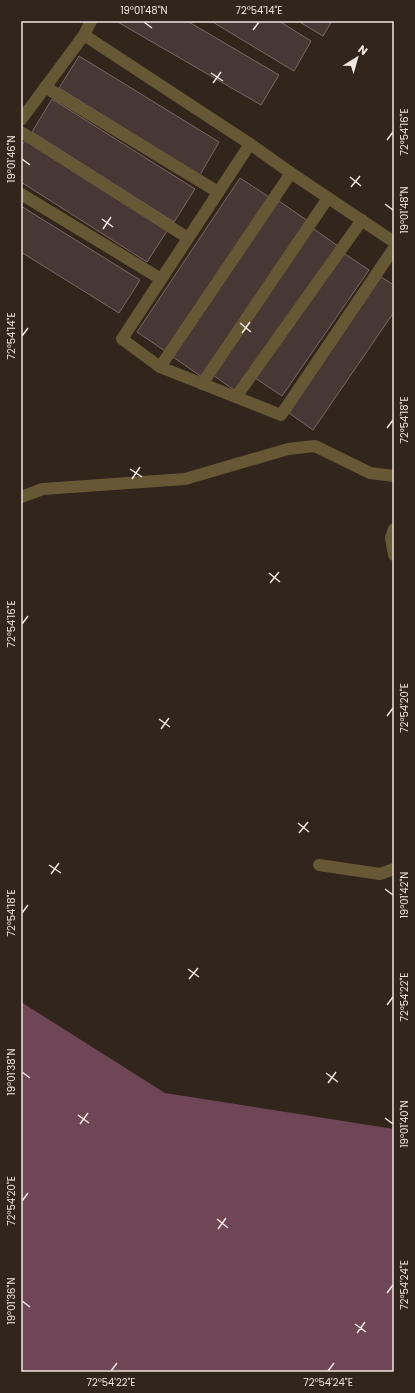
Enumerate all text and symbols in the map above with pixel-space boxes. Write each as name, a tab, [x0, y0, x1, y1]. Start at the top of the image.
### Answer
text: 19°01'48"N	[120, 3, 168, 18]
text: 72°54'14"E	[235, 3, 283, 18]
north arrow	[337, 38, 377, 78]
text: N	[355, 41, 371, 59]
text: 72°54'16"E	[397, 108, 412, 156]
text: 19°01'46"N	[4, 135, 19, 183]
text: 19°01'48"N	[397, 186, 412, 234]
text: 72°54'14"E	[4, 312, 19, 360]
text: 72°54'18"E	[397, 396, 412, 444]
text: 72°54'16"E	[4, 600, 19, 648]
text: 72°54'20"E	[397, 683, 412, 733]
text: 19°01'42"N	[397, 872, 412, 918]
text: 72°54'18"E	[4, 889, 19, 937]
text: 72°54'22"E	[397, 972, 412, 1022]
text: 19°01'38"N	[4, 1049, 19, 1095]
text: 19°01'40"N	[397, 1100, 412, 1148]
text: 72°54'20"E	[4, 1176, 19, 1226]
text: 72°54'24"E	[397, 1260, 412, 1310]
text: 19°01'36"N	[4, 1278, 19, 1324]
text: 72°54'22"E	[86, 1375, 136, 1390]
text: 72°54'24"E	[303, 1375, 353, 1390]

